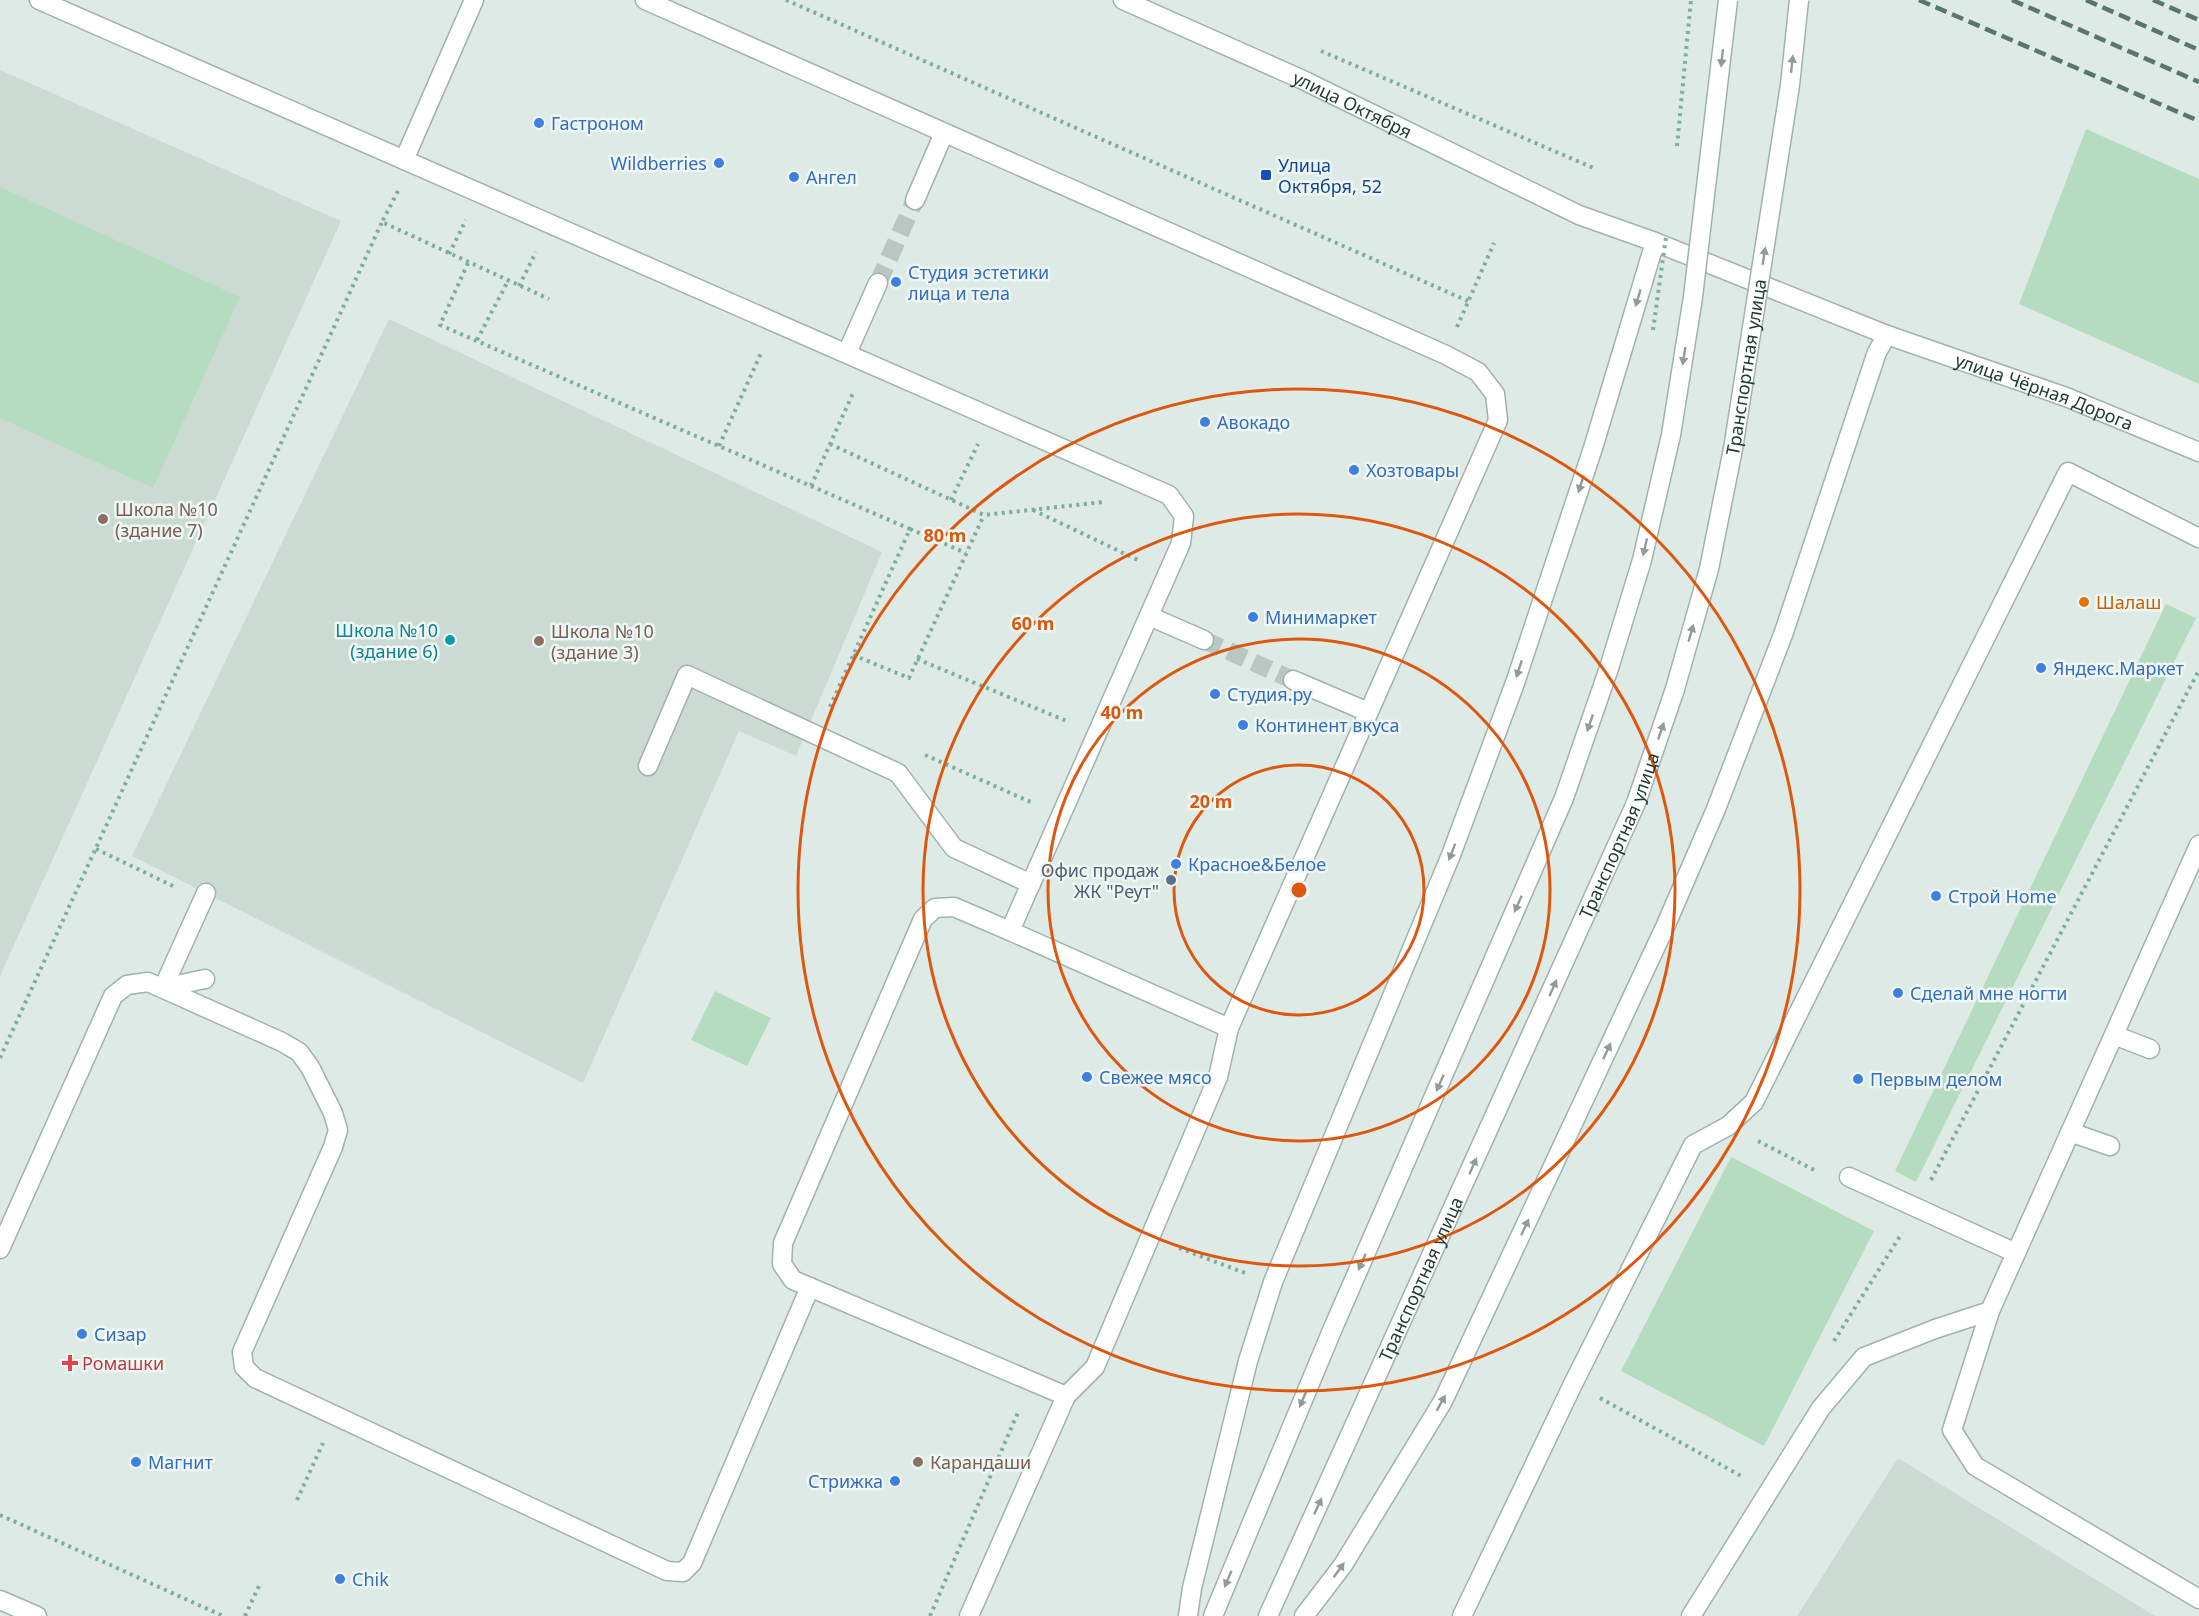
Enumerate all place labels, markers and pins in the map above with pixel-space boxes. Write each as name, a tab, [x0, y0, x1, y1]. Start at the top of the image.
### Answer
place label: Гастроном	[551, 111, 644, 135]
marker: Гастроном	[532, 116, 546, 130]
place label: Wildberries	[610, 151, 707, 175]
place label: Улица Октября, 52	[1278, 153, 1382, 198]
marker: Wildberries	[712, 156, 726, 170]
place label: Ангел	[806, 165, 857, 189]
marker: Улица Октября, 52	[1259, 168, 1273, 182]
marker: Ангел	[787, 170, 801, 184]
place label: Студия эстетики лица и тела	[908, 260, 1049, 305]
marker: Студия эстетики лица и тела	[889, 275, 903, 289]
place label: Авокадо	[1217, 410, 1290, 434]
marker: Авокадо	[1198, 415, 1212, 429]
place label: Хозтовары	[1366, 458, 1459, 482]
marker: Хозтовары	[1347, 463, 1361, 477]
place label: Школа №10 (здание 7)	[115, 497, 218, 542]
marker: Школа №10 (здание 7)	[96, 512, 110, 526]
place label: Шалаш	[2096, 590, 2161, 614]
marker: Шалаш	[2077, 595, 2091, 609]
place label: Минимаркет	[1265, 605, 1377, 629]
marker: Минимаркет	[1246, 610, 1260, 624]
place label: Школа №10 (здание 6)	[335, 618, 438, 663]
place label: Школа №10 (здание 3)	[551, 619, 654, 664]
marker: Школа №10 (здание 6)	[443, 633, 457, 647]
marker: Школа №10 (здание 3)	[532, 634, 546, 648]
place label: Яндекс.Маркет	[2053, 656, 2184, 680]
marker: Яндекс.Маркет	[2034, 661, 2048, 675]
place label: Студия.ру	[1227, 682, 1313, 706]
marker: Студия.ру	[1208, 687, 1222, 701]
place label: Континент вкуса	[1255, 713, 1399, 737]
marker: Континент вкуса	[1236, 718, 1250, 732]
place label: Красное&Белое	[1188, 852, 1326, 876]
marker: Красное&Белое	[1169, 857, 1183, 871]
place label: Офис продаж ЖК "Реут"	[1041, 858, 1159, 903]
marker: Офис продаж ЖК "Реут"	[1164, 873, 1178, 887]
centre of rings	[1289, 880, 1309, 900]
place label: Строй Home	[1948, 884, 2057, 908]
marker: Строй Home	[1929, 889, 1943, 903]
place label: Сделай мне ногти	[1910, 981, 2067, 1005]
marker: Сделай мне ногти	[1891, 986, 1905, 1000]
place label: Свежее мясо	[1099, 1065, 1212, 1089]
place label: Первым делом	[1870, 1067, 2002, 1091]
marker: Свежее мясо	[1080, 1070, 1094, 1084]
marker: Первым делом	[1851, 1072, 1865, 1086]
place label: Сизар	[94, 1322, 146, 1346]
marker: Сизар	[75, 1327, 89, 1341]
place label: Ромашки	[82, 1351, 164, 1375]
marker: Ромашки	[63, 1356, 77, 1370]
place label: Магнит	[148, 1450, 213, 1474]
place label: Карандаши	[930, 1450, 1031, 1474]
marker: Магнит	[129, 1455, 143, 1469]
marker: Карандаши	[911, 1455, 925, 1469]
place label: Стрижка	[808, 1469, 883, 1493]
marker: Стрижка	[888, 1474, 902, 1488]
place label: Chik	[352, 1567, 389, 1591]
marker: Chik	[333, 1572, 347, 1586]

